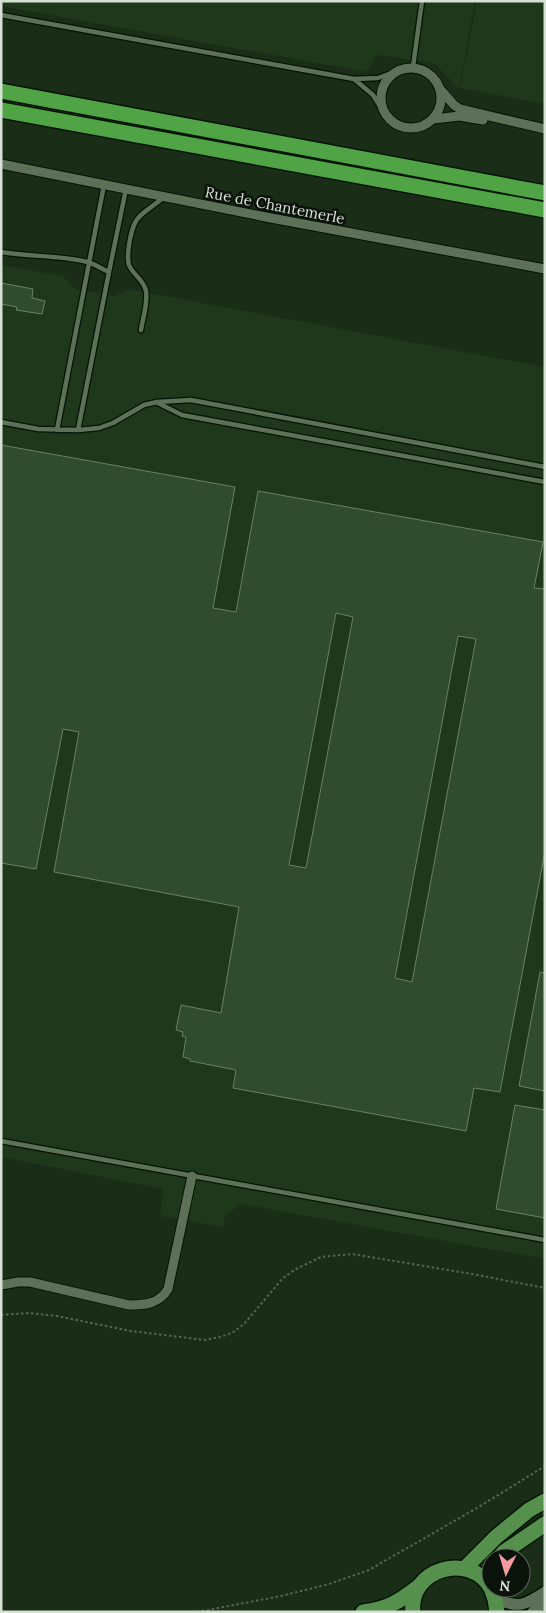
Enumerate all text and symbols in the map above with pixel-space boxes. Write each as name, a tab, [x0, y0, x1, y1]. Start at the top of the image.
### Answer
street label: Rue de Chantemerle	[204, 182, 346, 228]
north arrow	[481, 1548, 531, 1598]
text: N	[499, 1576, 511, 1595]

